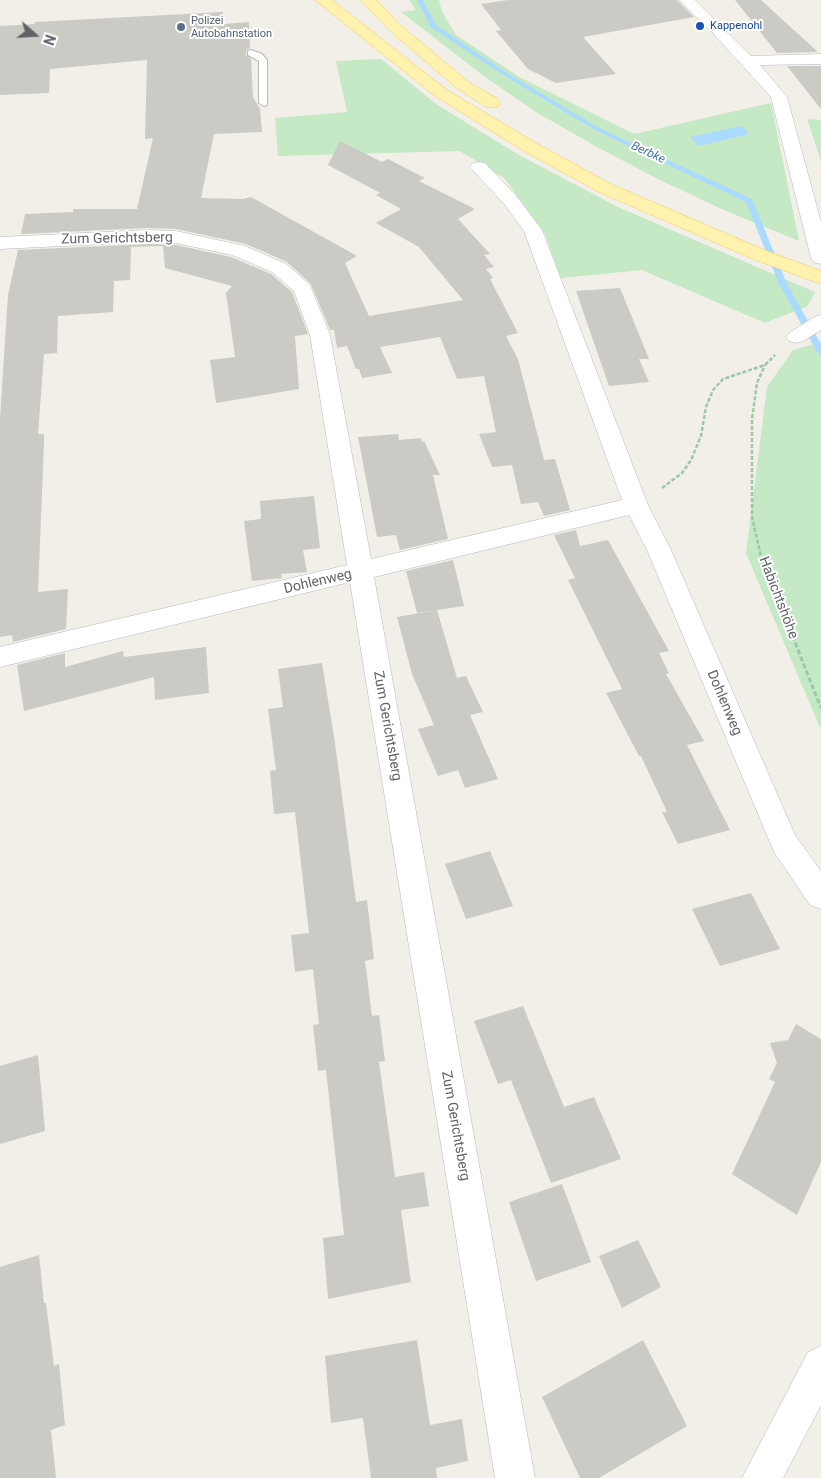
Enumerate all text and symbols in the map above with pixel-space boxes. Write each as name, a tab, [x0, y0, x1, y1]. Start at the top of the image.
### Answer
north arrow	[10, 10, 60, 60]
place label: Polizei Autobahnstation	[191, 14, 272, 40]
place label: Kappenohl	[710, 19, 762, 33]
marker: Kappenohl	[694, 20, 706, 32]
marker: Polizei Autobahnstation	[175, 21, 187, 33]
text: N	[40, 33, 58, 47]
water label: Berbke	[629, 139, 667, 167]
street label: Zum Gerichtsberg	[61, 230, 173, 248]
street label: Habichtshöhe	[755, 555, 801, 641]
street label: Dohlenweg	[282, 566, 354, 598]
street label: Dohlenweg	[703, 668, 745, 738]
street label: Zum Gerichtsberg	[369, 670, 405, 782]
street label: Zum Gerichtsberg	[437, 1070, 473, 1182]

